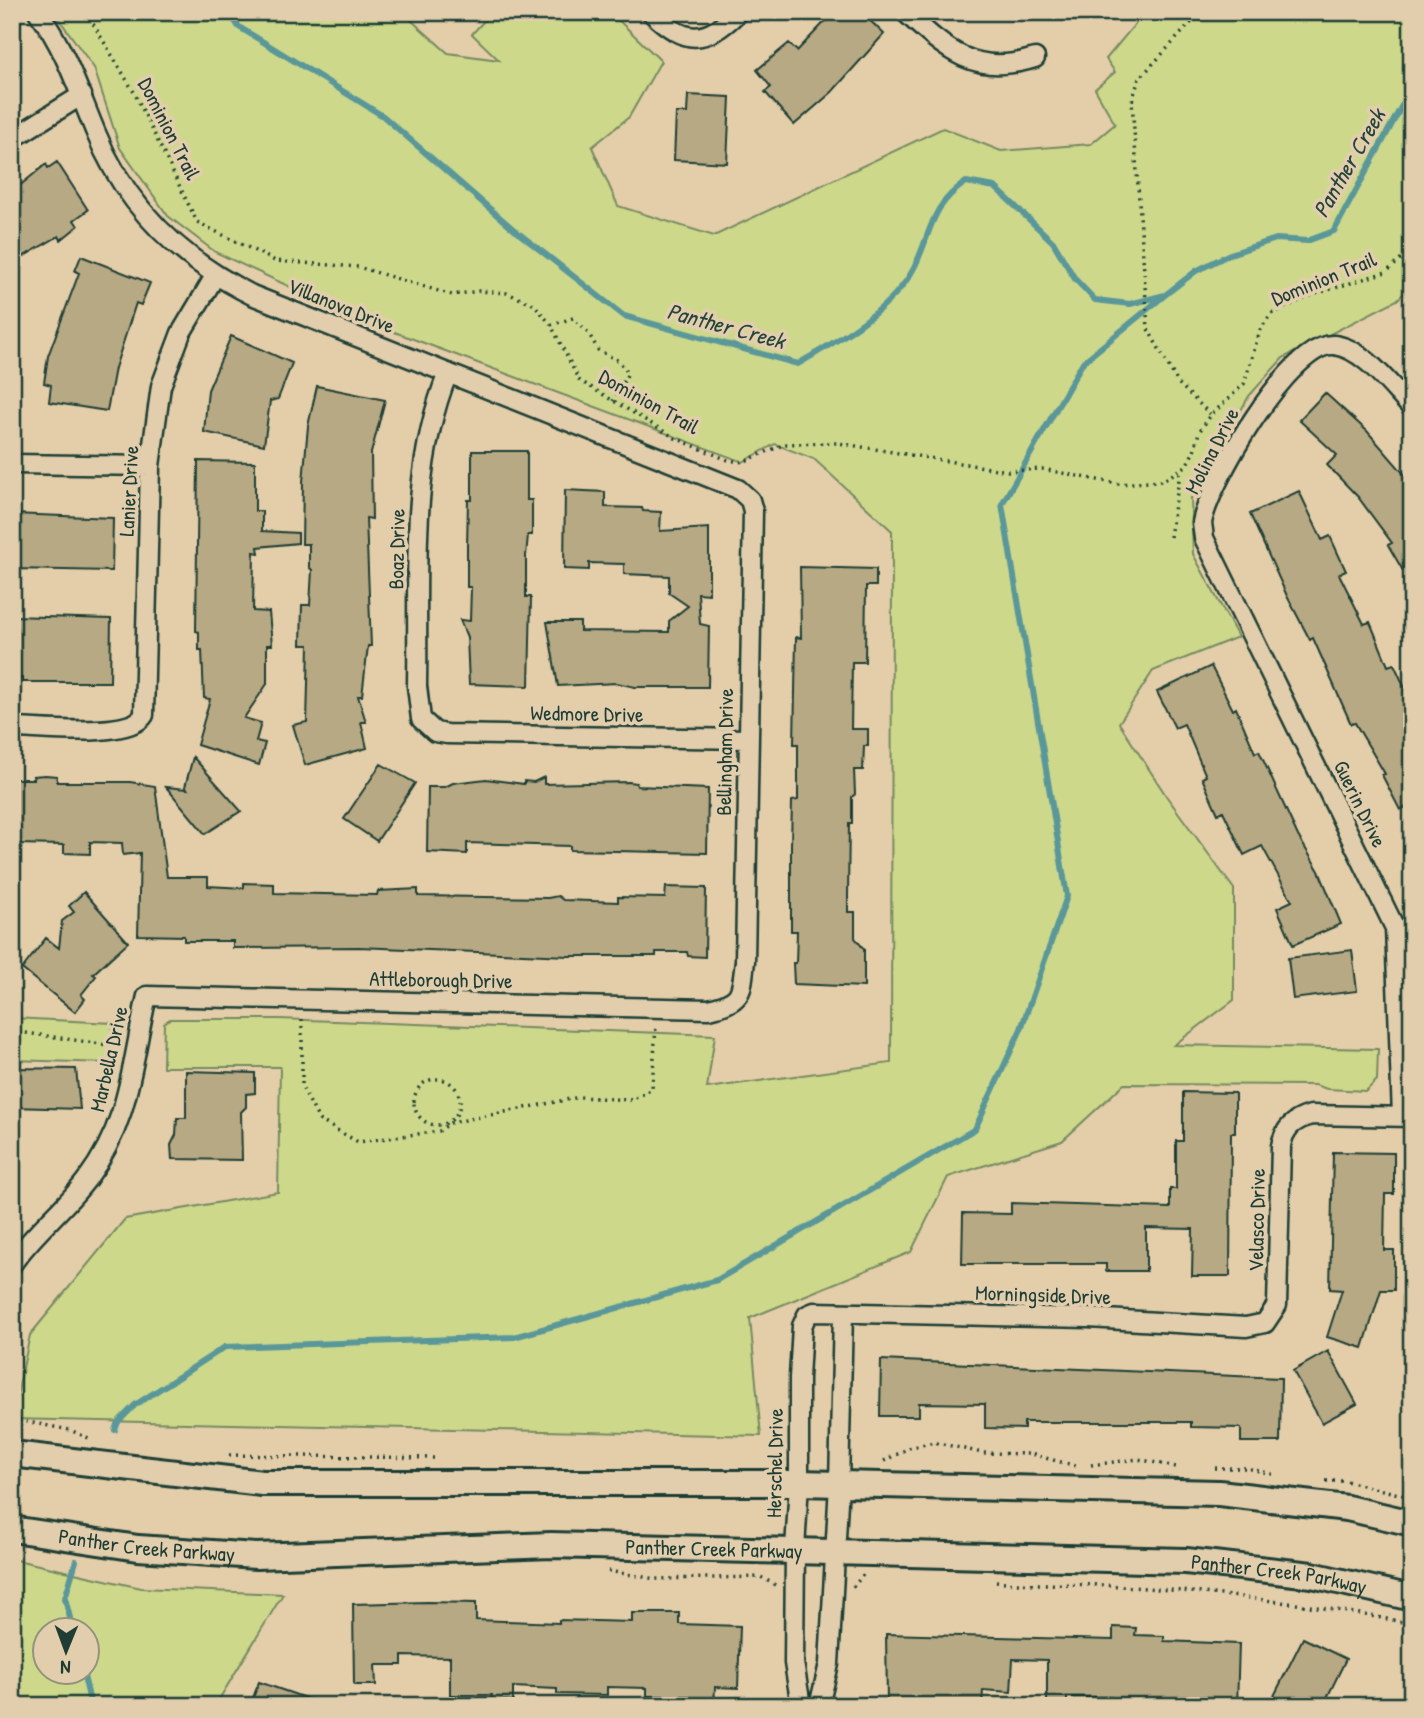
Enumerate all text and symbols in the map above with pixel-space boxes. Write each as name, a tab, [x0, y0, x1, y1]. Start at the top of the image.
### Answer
street label: Dominion Trail	[131, 73, 208, 185]
water label: Panther Creek	[1305, 101, 1393, 223]
street label: Dominion Trail	[1267, 244, 1381, 313]
street label: Villanova Drive	[283, 271, 399, 340]
water label: Panther Creek	[664, 295, 791, 357]
street label: Dominion Trail	[594, 362, 705, 441]
street label: Molina Drive	[1177, 403, 1246, 499]
street label: Lanier Drive	[112, 445, 145, 537]
street label: Boaz Drive	[381, 508, 412, 590]
street label: Bellingham Drive	[709, 688, 740, 816]
street label: Wedmore Drive	[530, 698, 644, 729]
street label: Guerin Drive	[1327, 755, 1394, 852]
street label: Attleborough Drive	[369, 964, 513, 995]
street label: Marbella Drive	[82, 1003, 135, 1115]
street label: Velasco Drive	[1241, 1168, 1272, 1272]
street label: Morningside Drive	[975, 1278, 1111, 1311]
street label: Herschel Drive	[759, 1408, 790, 1518]
street label: Panther Creek Parkway	[57, 1521, 236, 1569]
street label: Panther Creek Parkway	[625, 1532, 803, 1565]
street label: Panther Creek Parkway	[1190, 1547, 1370, 1601]
north arrow	[32, 1616, 102, 1686]
text: N	[60, 1655, 71, 1681]

